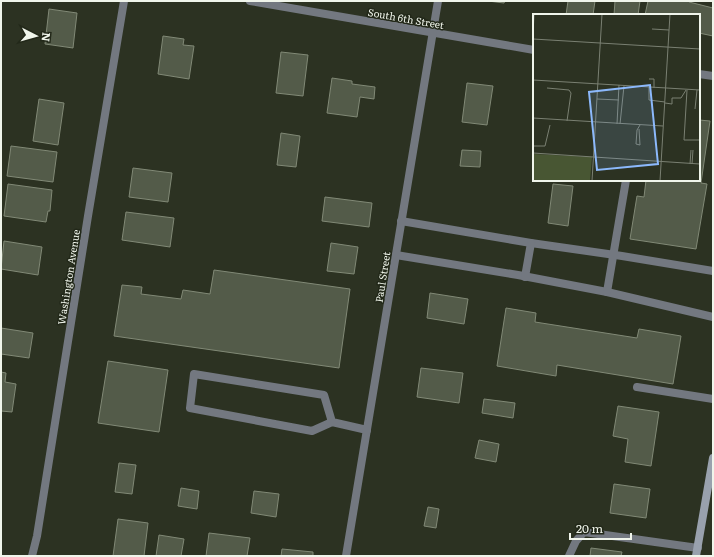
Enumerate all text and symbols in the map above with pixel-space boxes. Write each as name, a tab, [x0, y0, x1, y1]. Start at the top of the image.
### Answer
street label: South 6th Street	[367, 4, 445, 32]
inset map	[533, 14, 700, 181]
north arrow	[16, 16, 56, 56]
text: N	[39, 32, 55, 43]
street label: Washington Avenue	[53, 228, 83, 326]
street label: Paul Street	[371, 250, 393, 304]
scale bar	[570, 515, 631, 541]
text: 20 m	[576, 519, 603, 537]

